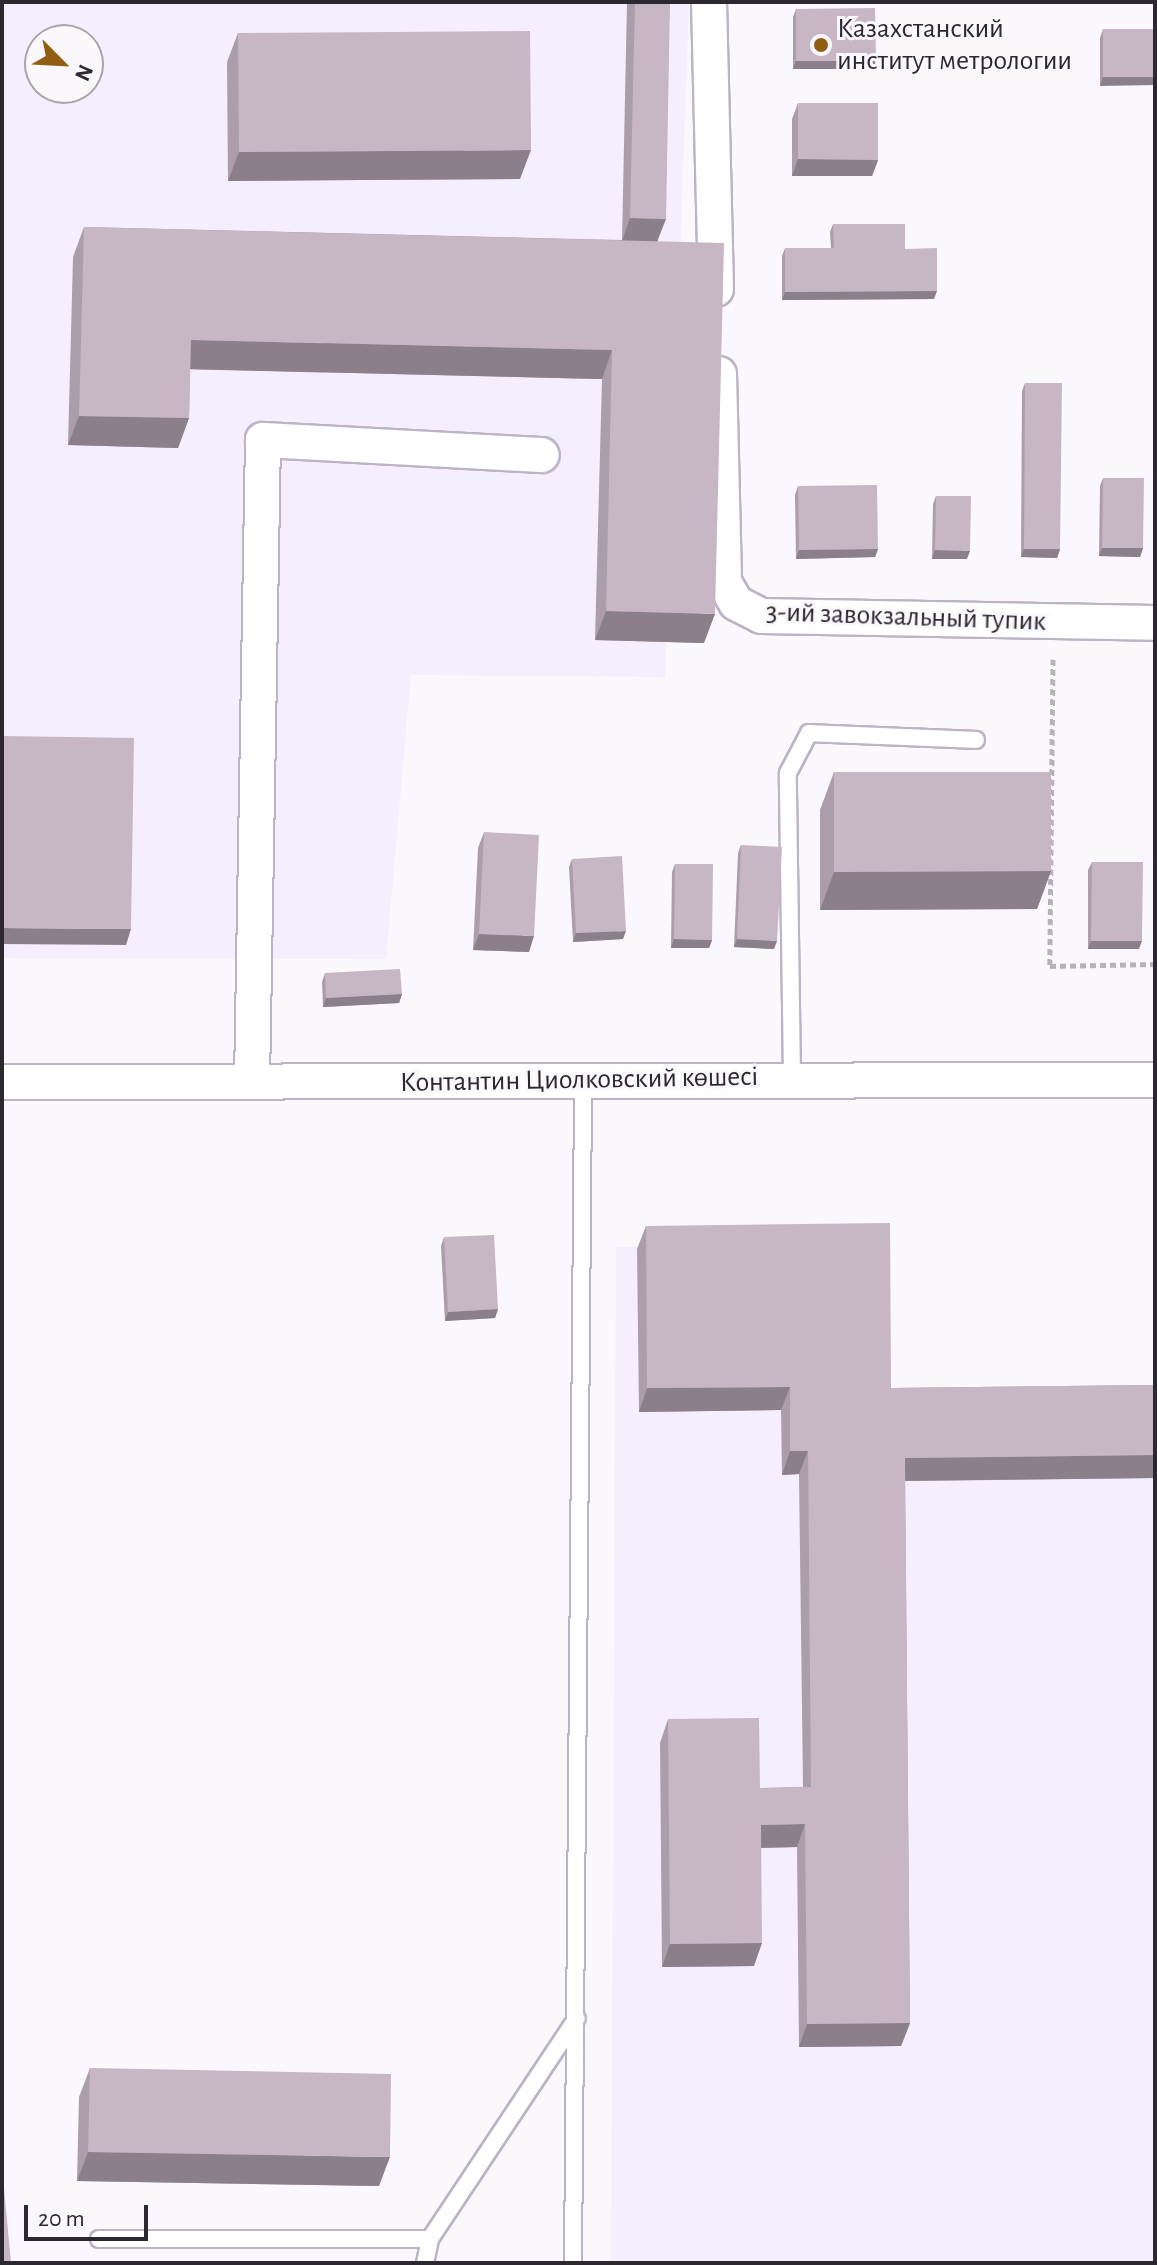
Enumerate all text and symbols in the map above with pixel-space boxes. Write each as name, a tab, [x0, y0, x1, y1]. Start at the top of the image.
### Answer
place label: Казахстанский институт метрологии	[837, 12, 1072, 78]
north arrow	[24, 24, 104, 104]
marker: Казахстанский институт метрологии	[812, 36, 830, 54]
text: N	[71, 61, 97, 84]
street label: 3-ий завокзальный тупик	[765, 595, 1047, 639]
street label: Контантин Циолковский көшесі	[400, 1060, 758, 1100]
scale bar	[28, 2189, 152, 2239]
text: 20 m	[38, 2207, 85, 2231]

